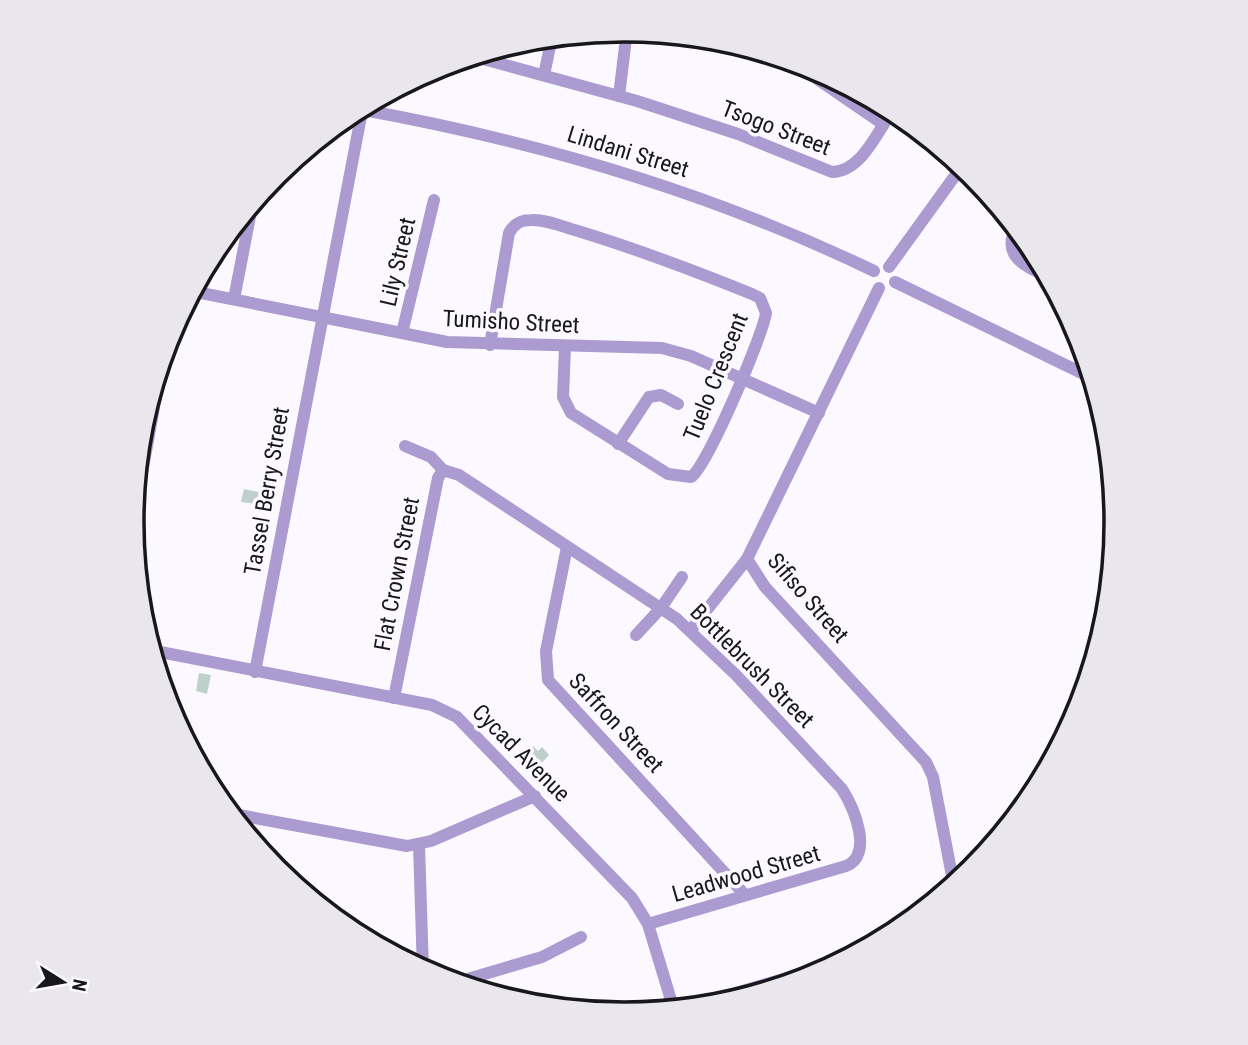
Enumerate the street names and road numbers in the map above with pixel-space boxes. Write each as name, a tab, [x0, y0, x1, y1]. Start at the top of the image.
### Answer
street label: Tsogo Street	[718, 95, 834, 161]
street label: Lindani Street	[564, 121, 692, 183]
street label: Lily Street	[375, 215, 421, 309]
street label: Tumisho Street	[442, 305, 580, 339]
street label: Tuelo Crescent	[678, 309, 754, 445]
street label: Tassel Berry Street	[239, 405, 295, 577]
street label: Flat Crown Street	[369, 495, 425, 653]
street label: Sifiso Street	[762, 548, 854, 648]
street label: Bottlebrush Street	[684, 598, 820, 734]
street label: Saffron Street	[563, 668, 669, 778]
street label: Cycad Avenue	[467, 699, 575, 807]
street label: Leadwood Street	[669, 840, 823, 908]

